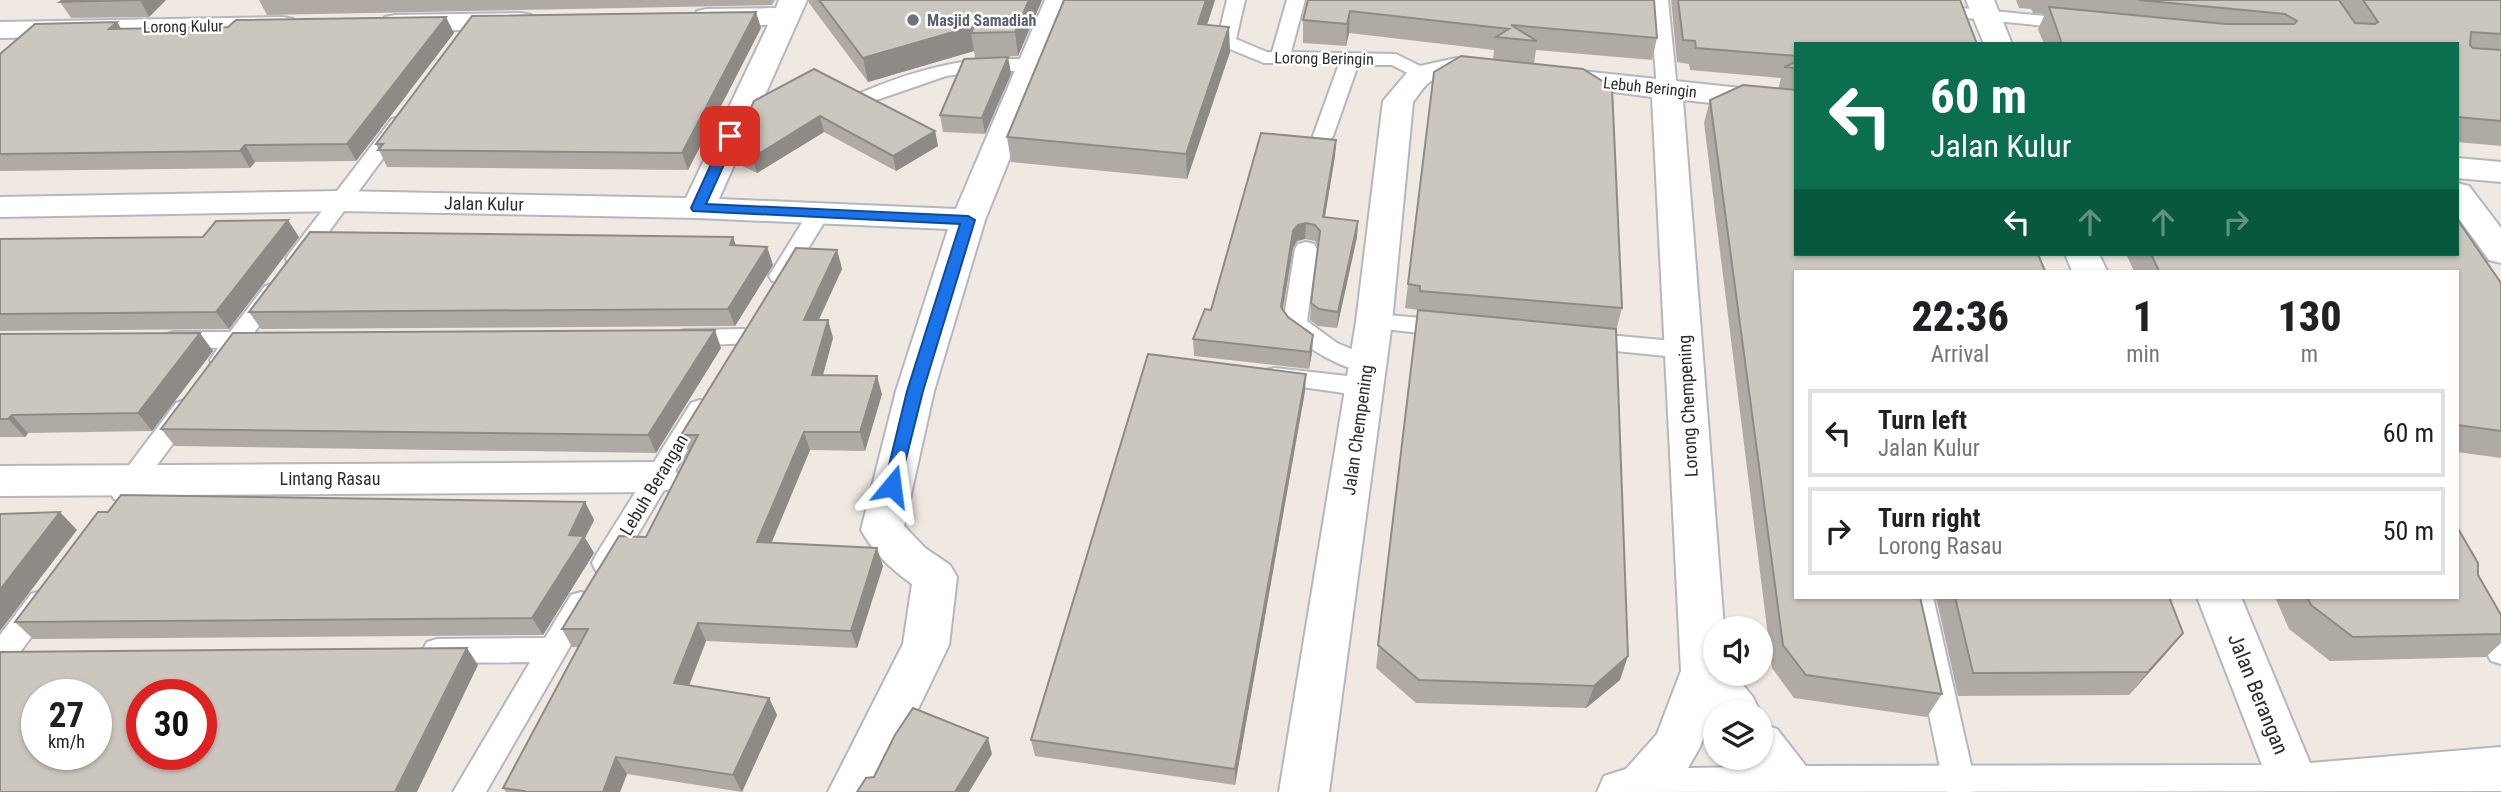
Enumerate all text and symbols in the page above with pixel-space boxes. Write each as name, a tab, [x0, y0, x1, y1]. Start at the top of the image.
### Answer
place label: Masjid Samadiah	[927, 11, 1037, 30]
marker: Masjid Samadiah	[905, 12, 921, 28]
street label: Lorong Kulur	[143, 16, 223, 37]
street label: Lorong Beringin	[1274, 48, 1374, 69]
text: 60 m	[1930, 68, 2027, 125]
icon: left	[1815, 70, 1906, 161]
street label: Lebuh Beringin	[1602, 73, 1698, 102]
pin	[700, 106, 760, 166]
icon: arrive	[711, 117, 749, 155]
text: Jalan Kulur	[1930, 127, 2071, 165]
street label: Jalan Kulur	[444, 192, 524, 215]
icon: left	[1998, 203, 2036, 241]
icon: ahead	[2071, 203, 2109, 241]
icon: ahead	[2144, 203, 2182, 241]
icon: right	[2217, 203, 2255, 241]
text: 22:36	[1911, 292, 2009, 341]
text: 1	[2132, 292, 2154, 341]
text: 130	[2277, 292, 2342, 341]
street label: Lorong Chempening	[1673, 334, 1702, 478]
text: Arrival	[1931, 341, 1989, 368]
text: min	[2126, 341, 2160, 368]
text: m	[2301, 341, 2318, 368]
street label: Jalan Chempening	[1338, 363, 1377, 497]
text: Turn left	[1878, 405, 1967, 435]
icon: left	[1819, 414, 1857, 452]
text: 60 m	[2383, 418, 2434, 448]
street label: Lebuh Berangan	[615, 430, 692, 539]
text: Jalan Kulur	[1878, 435, 1980, 462]
position arrow	[855, 449, 929, 523]
street label: Lintang Rasau	[280, 468, 380, 489]
text: Turn right	[1878, 503, 1980, 533]
icon: right	[1819, 512, 1857, 550]
text: 50 m	[2383, 516, 2434, 546]
text: Lorong Rasau	[1878, 533, 2002, 560]
map controls	[1703, 616, 1773, 770]
button: sound	[1703, 616, 1773, 686]
street label: Jalan Berangan	[2223, 630, 2293, 758]
speed limit sign: 30	[126, 679, 217, 770]
text: 27	[49, 695, 84, 736]
button: layers	[1703, 700, 1773, 770]
text: km/h	[48, 731, 85, 752]

